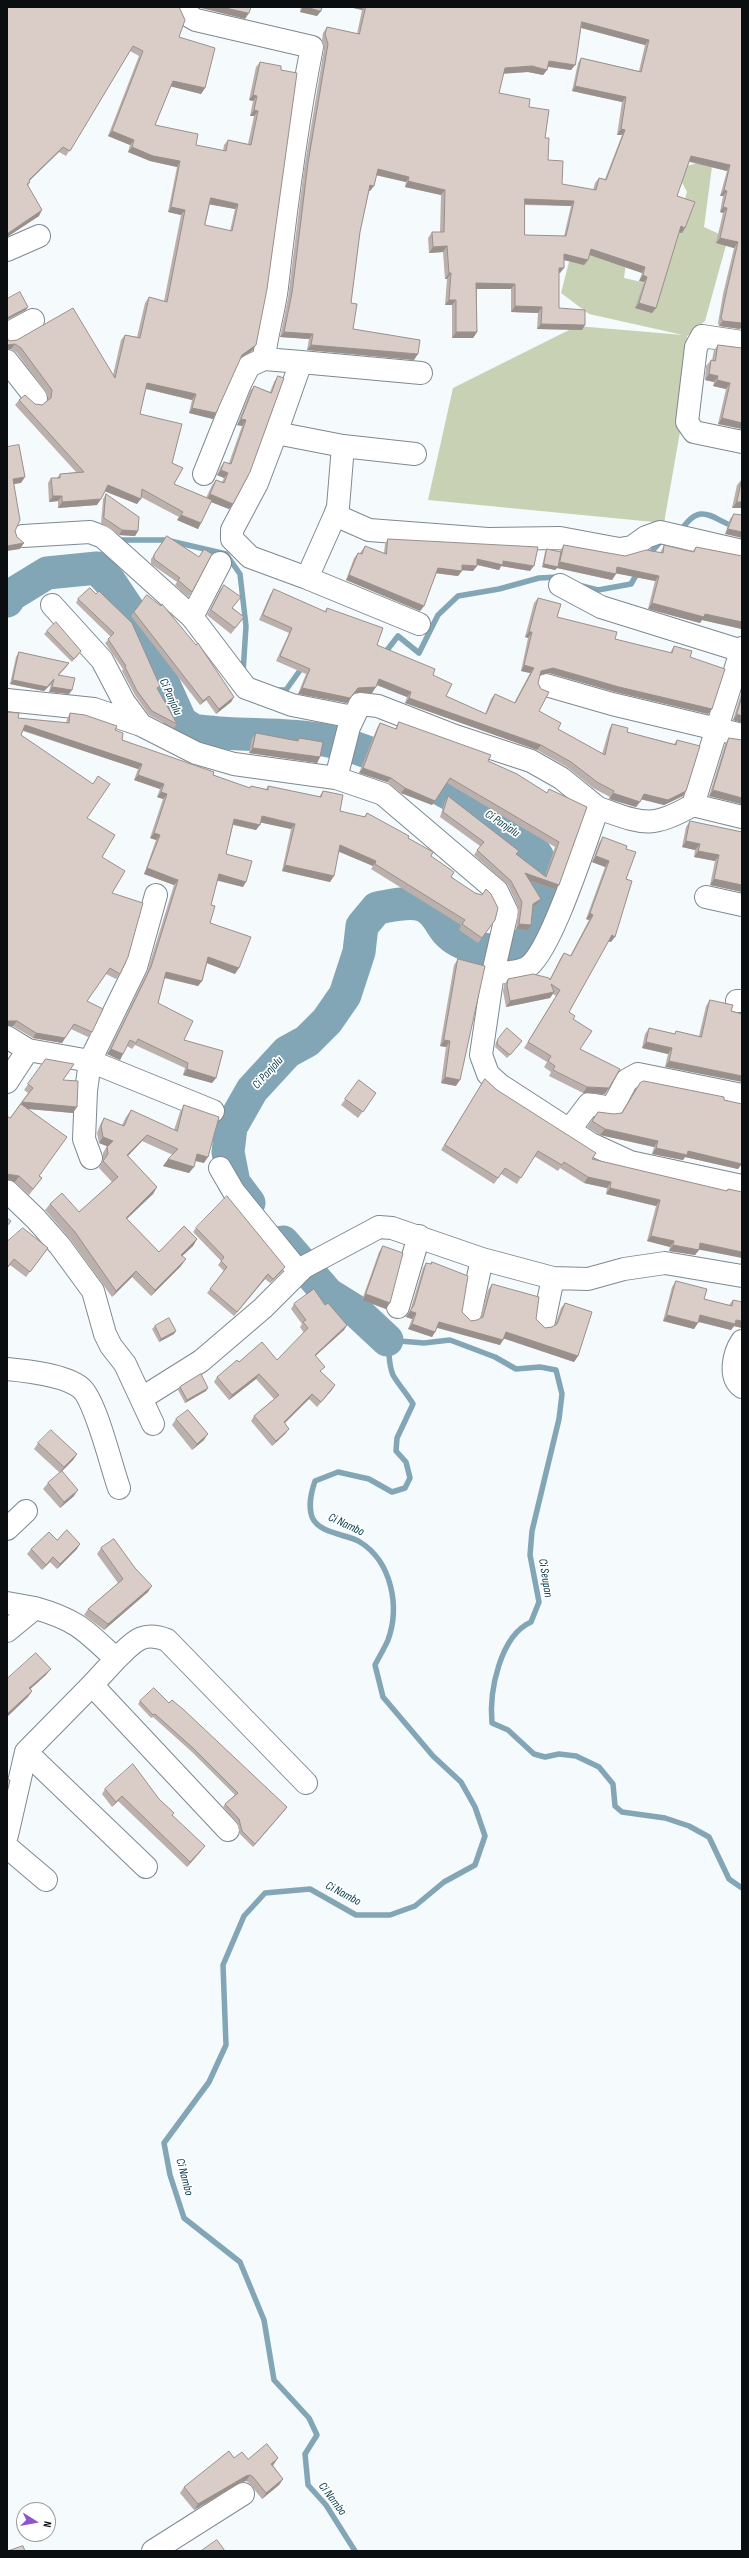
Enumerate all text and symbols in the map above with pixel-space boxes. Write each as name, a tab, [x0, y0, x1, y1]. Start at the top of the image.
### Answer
water label: Ci Panjalu	[156, 676, 184, 718]
water label: Ci Panjalu	[482, 807, 522, 841]
water label: Ci Panjalu	[250, 1054, 286, 1092]
water label: Ci Nambo	[326, 1510, 366, 1540]
water label: Ci Seupan	[535, 1558, 555, 1598]
water label: Ci Nambo	[323, 1879, 363, 1909]
water label: Ci Nambo	[172, 2157, 196, 2197]
water label: Ci Nambo	[315, 2480, 349, 2518]
north arrow	[16, 2502, 56, 2542]
text: N	[40, 2520, 54, 2528]

